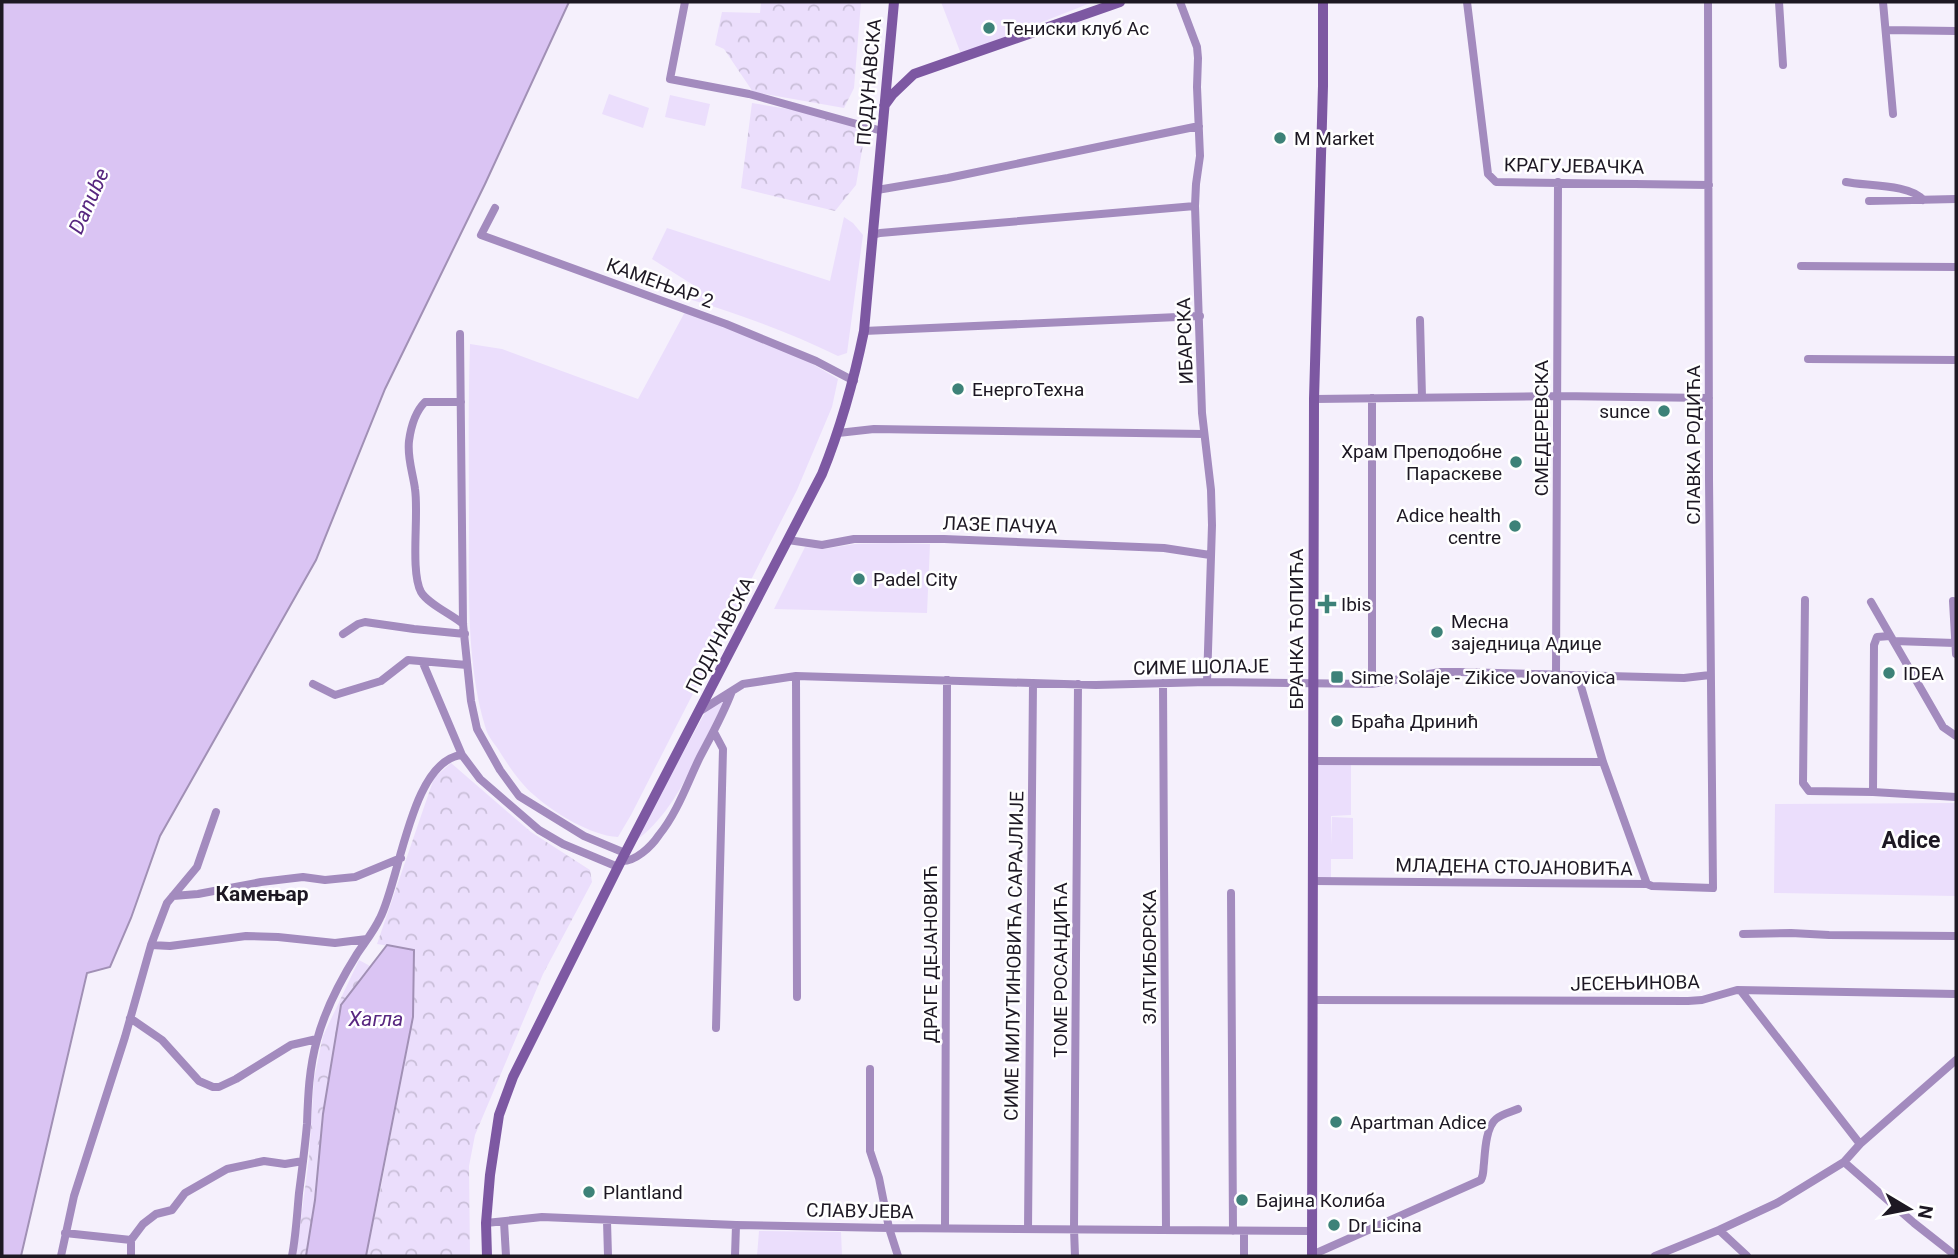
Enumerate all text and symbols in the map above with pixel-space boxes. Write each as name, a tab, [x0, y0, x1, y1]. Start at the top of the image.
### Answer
street label: ПОДУНАВСКА	[852, 17, 886, 147]
place label: Тениски клуб Ас	[1003, 17, 1149, 40]
marker: Тениски клуб Ас	[981, 20, 997, 36]
place label: M Market	[1294, 127, 1374, 150]
marker: M Market	[1272, 130, 1288, 146]
street label: КРАГУЈЕВАЧКА	[1504, 153, 1645, 179]
water label: Danube	[64, 164, 114, 237]
street label: КАМЕЊАР 2	[603, 253, 717, 313]
street label: ИБАРСКА	[1172, 297, 1198, 385]
street label: СМЕДЕРЕВСКА	[1530, 359, 1553, 496]
street label: СЛАВКА РОДИЋА	[1682, 365, 1705, 525]
place label: ЕнергоТехна	[972, 378, 1084, 401]
marker: ЕнергоТехна	[950, 381, 966, 397]
place label: sunce	[1599, 400, 1650, 423]
marker: sunce	[1656, 403, 1672, 419]
place label: Храм Преподобне Параскеве	[1341, 440, 1502, 485]
marker: Храм Преподобне Параскеве	[1508, 454, 1524, 470]
place label: Adice health centre	[1396, 504, 1501, 549]
street label: ЛАЗЕ ПАЧУА	[942, 512, 1058, 539]
marker: Adice health centre	[1507, 518, 1523, 534]
street label: БРАНКА ЋОПИЋА	[1285, 548, 1308, 709]
place label: Padel City	[873, 568, 958, 591]
marker: Padel City	[851, 571, 867, 587]
street label: ПОДУНАВСКА	[681, 572, 759, 697]
place label: Ibis	[1341, 593, 1371, 616]
marker: Ibis	[1319, 596, 1335, 612]
place label: Месна заједница Адице	[1451, 610, 1601, 655]
marker: Месна заједница Адице	[1429, 624, 1445, 640]
street label: СИМЕ ШОЛАЈЕ	[1133, 654, 1269, 680]
place label: IDEA	[1903, 662, 1944, 685]
marker: IDEA	[1881, 665, 1897, 681]
place label: Sime Solaje - Zikice Jovanovica	[1351, 666, 1616, 689]
marker: Sime Solaje - Zikice Jovanovica	[1329, 669, 1345, 685]
place label: Браћа Дринић	[1351, 710, 1478, 733]
marker: Браћа Дринић	[1329, 713, 1345, 729]
street label: СИМЕ МИЛУТИНОВИЋА САРАЈЛИЈЕ	[1000, 791, 1028, 1121]
district label: Adice	[1882, 827, 1940, 854]
street label: МЛАДЕНА СТОЈАНОВИЋА	[1395, 853, 1633, 881]
street label: ДРАГЕ ДЕЈАНОВИЋ	[919, 865, 942, 1043]
district label: Камењар	[215, 882, 309, 906]
street label: ТОМЕ РОСАНДИЋА	[1049, 882, 1072, 1058]
street label: ЗЛАТИБОРСКА	[1138, 889, 1161, 1024]
street label: ЈЕСЕЊИНОВА	[1570, 970, 1700, 996]
water label: Хагла	[348, 1007, 403, 1031]
place label: Apartman Adice	[1350, 1111, 1486, 1134]
marker: Apartman Adice	[1328, 1114, 1344, 1130]
north arrow	[1874, 1174, 1944, 1244]
place label: Plantland	[603, 1181, 683, 1204]
marker: Plantland	[581, 1184, 597, 1200]
place label: Бајина Колиба	[1256, 1189, 1385, 1212]
marker: Бајина Колиба	[1234, 1192, 1250, 1208]
street label: СЛАВУЈЕВА	[806, 1199, 915, 1223]
text: N	[1913, 1203, 1938, 1220]
place label: Dr Licina	[1348, 1214, 1422, 1237]
marker: Dr Licina	[1326, 1217, 1342, 1233]

